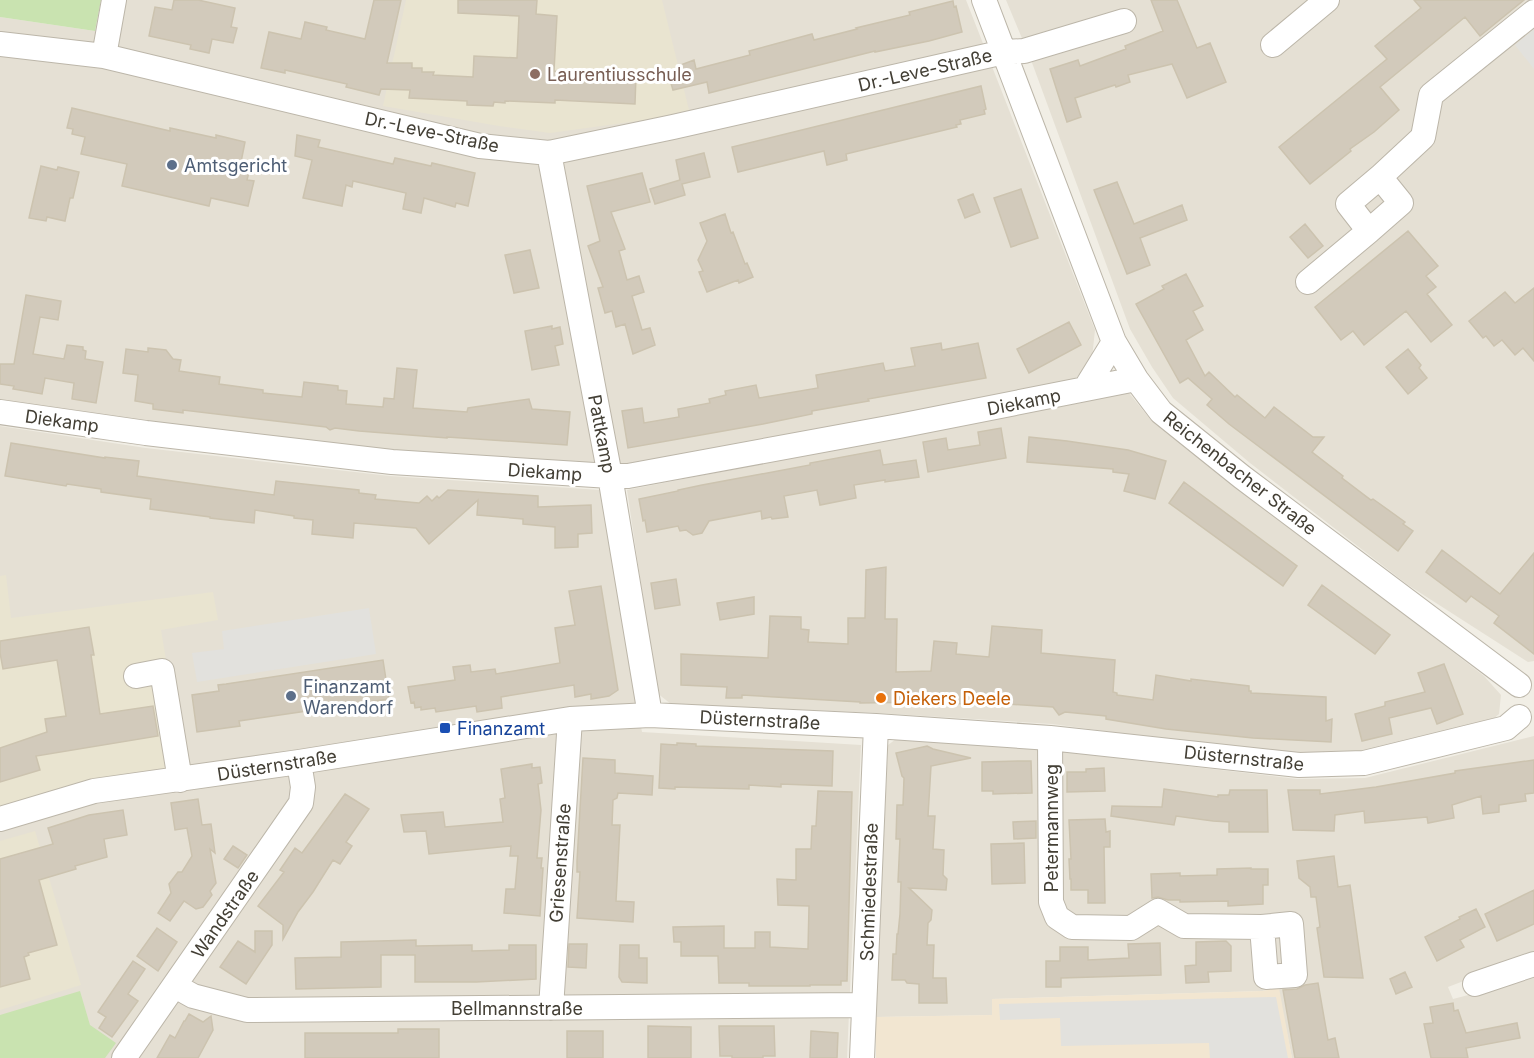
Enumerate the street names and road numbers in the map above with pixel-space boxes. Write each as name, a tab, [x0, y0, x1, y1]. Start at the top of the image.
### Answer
street label: Dr.-Leve-Straße	[856, 44, 994, 96]
street label: Dr.-Leve-Straße	[363, 108, 501, 156]
street label: Diekamp	[985, 385, 1063, 419]
street label: Pattkamp	[584, 393, 620, 475]
street label: Diekamp	[24, 405, 100, 437]
street label: Reichenbacher Straße	[1159, 407, 1321, 539]
street label: Diekamp	[507, 459, 583, 485]
street label: Düsternstraße	[699, 706, 821, 734]
street label: Düsternstraße	[1183, 741, 1305, 775]
street label: Düsternstraße	[216, 745, 338, 785]
street label: Petermannweg	[1041, 764, 1062, 892]
street label: Griesenstraße	[545, 802, 575, 924]
street label: Schmiedestraße	[856, 822, 882, 962]
street label: Wandstraße	[187, 866, 263, 962]
street label: Bellmannstraße	[451, 998, 583, 1019]

